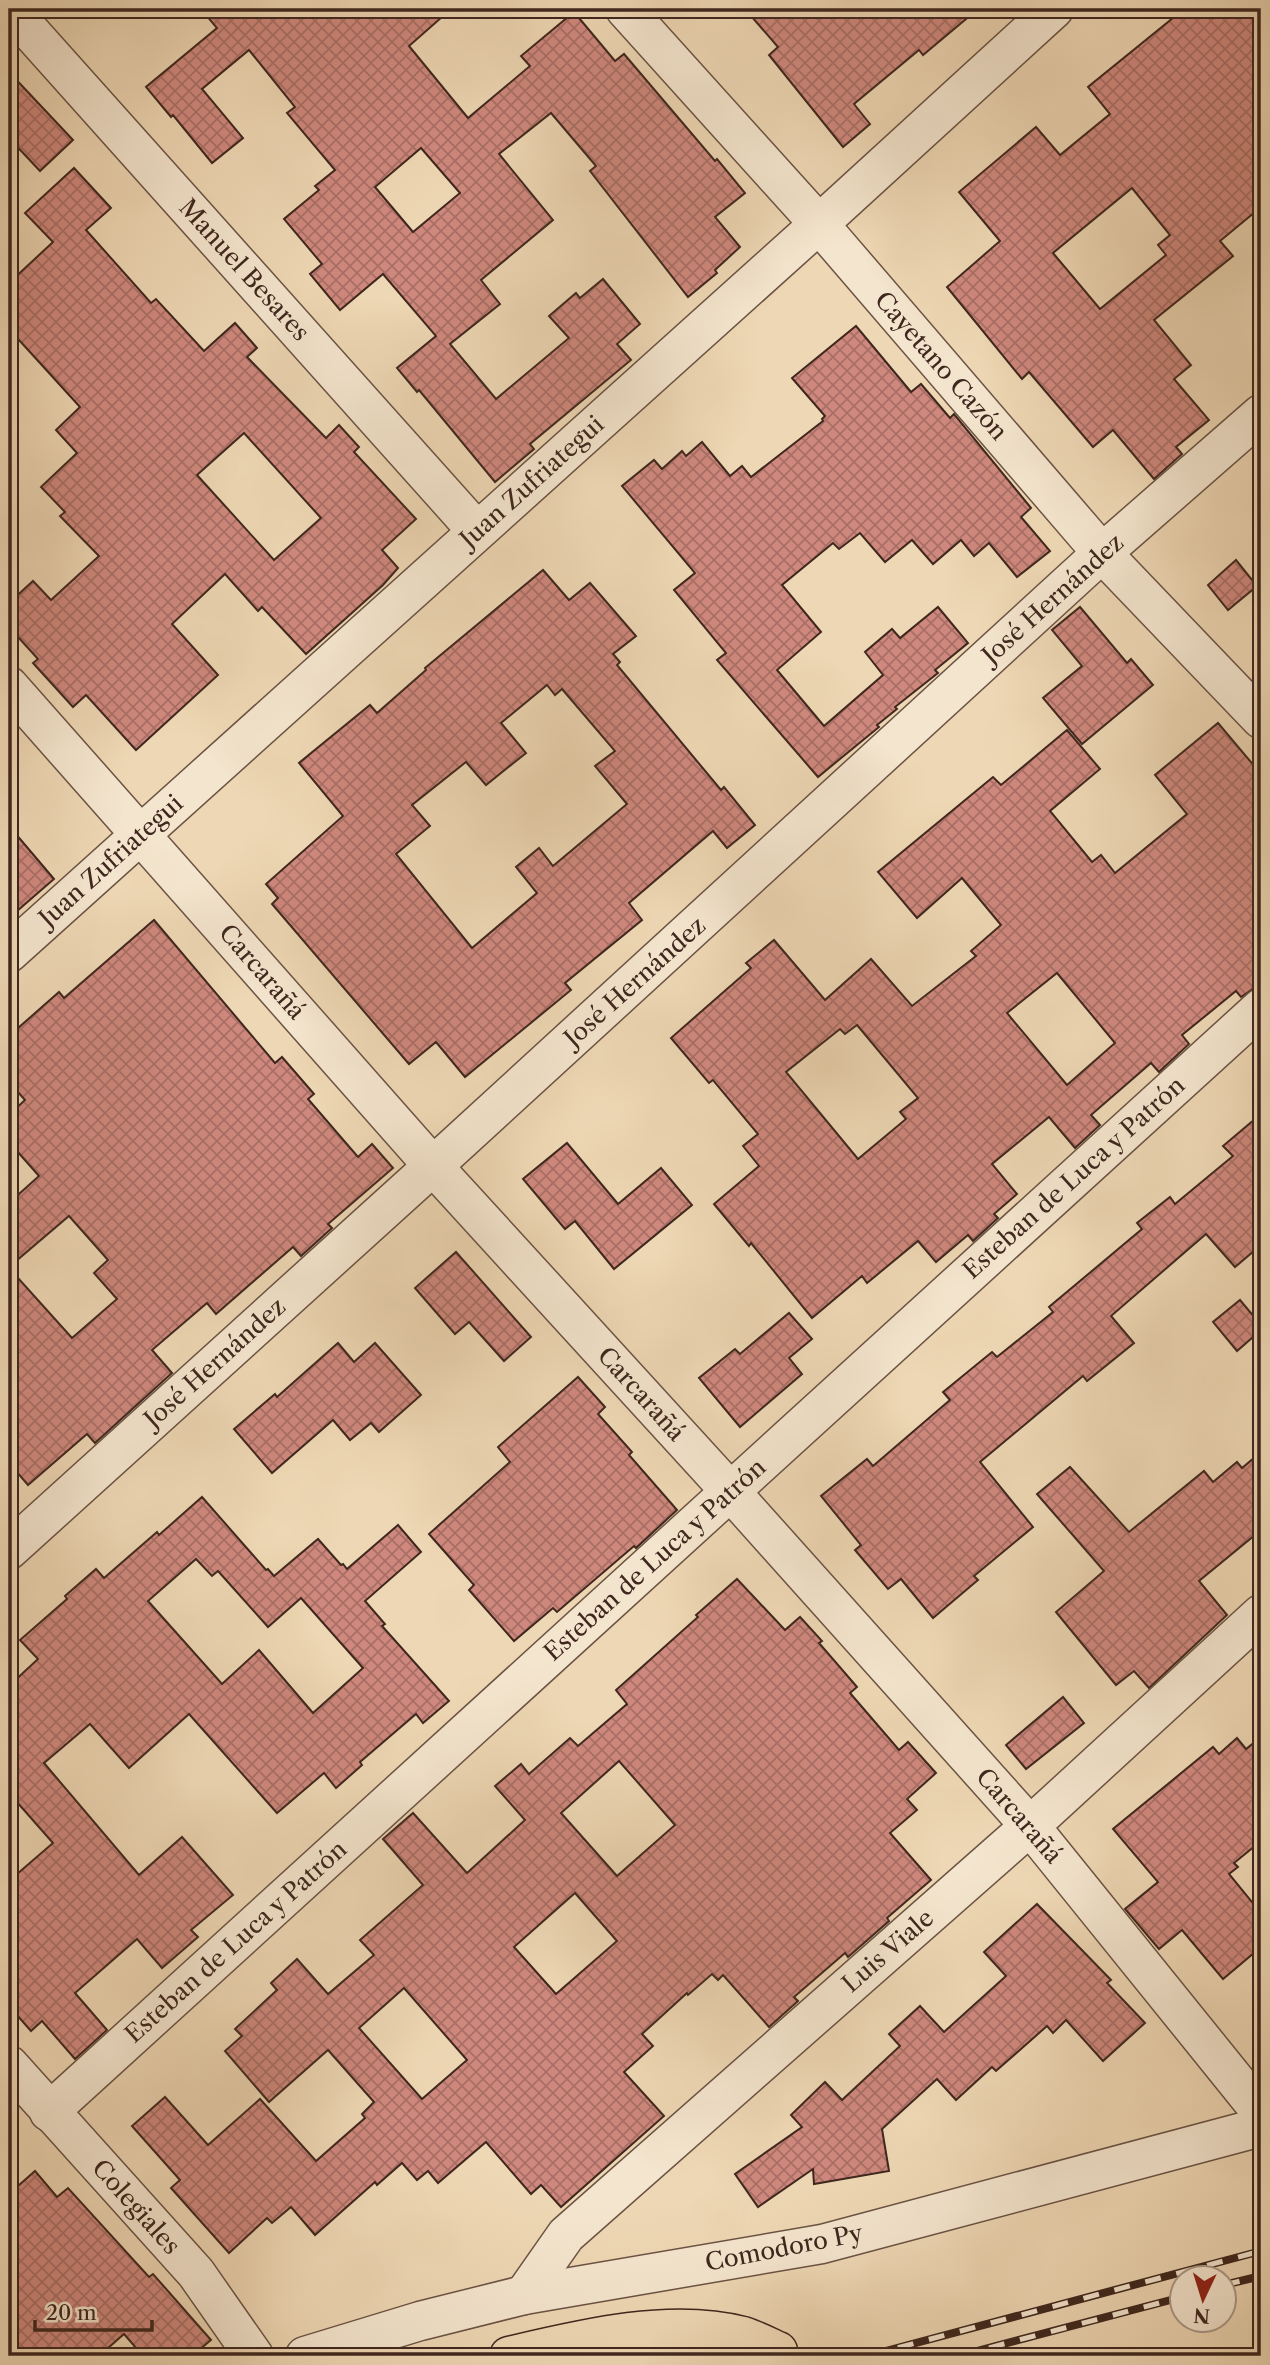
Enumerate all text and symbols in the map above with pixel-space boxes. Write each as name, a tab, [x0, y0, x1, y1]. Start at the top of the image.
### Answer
street label: Manuel Besares	[173, 193, 316, 346]
street label: Cayetano Cazón	[869, 285, 1014, 446]
street label: Juan Zufriategui	[451, 410, 609, 556]
street label: José Hernández	[973, 528, 1129, 672]
street label: Juan Zufriategui	[30, 789, 188, 935]
street label: José Hernández	[555, 911, 711, 1055]
street label: Carcarañá	[213, 918, 312, 1025]
street label: Esteban de Luca y Patrón	[957, 1070, 1190, 1285]
street label: José Hernández	[135, 1292, 291, 1436]
street label: Carcarañá	[592, 1341, 691, 1447]
street label: Esteban de Luca y Patrón	[538, 1452, 771, 1667]
street label: Carcarañá	[970, 1762, 1069, 1869]
street label: Esteban de Luca y Patrón	[119, 1834, 352, 2049]
street label: Luis Viale	[836, 1903, 939, 1998]
street label: Colegiales	[86, 2153, 186, 2260]
street label: Comodoro Py	[703, 2218, 866, 2277]
north arrow	[1168, 2264, 1238, 2334]
scale bar	[35, 2288, 152, 2332]
text: 20 m	[46, 2300, 97, 2325]
text: N	[1193, 2303, 1211, 2328]

